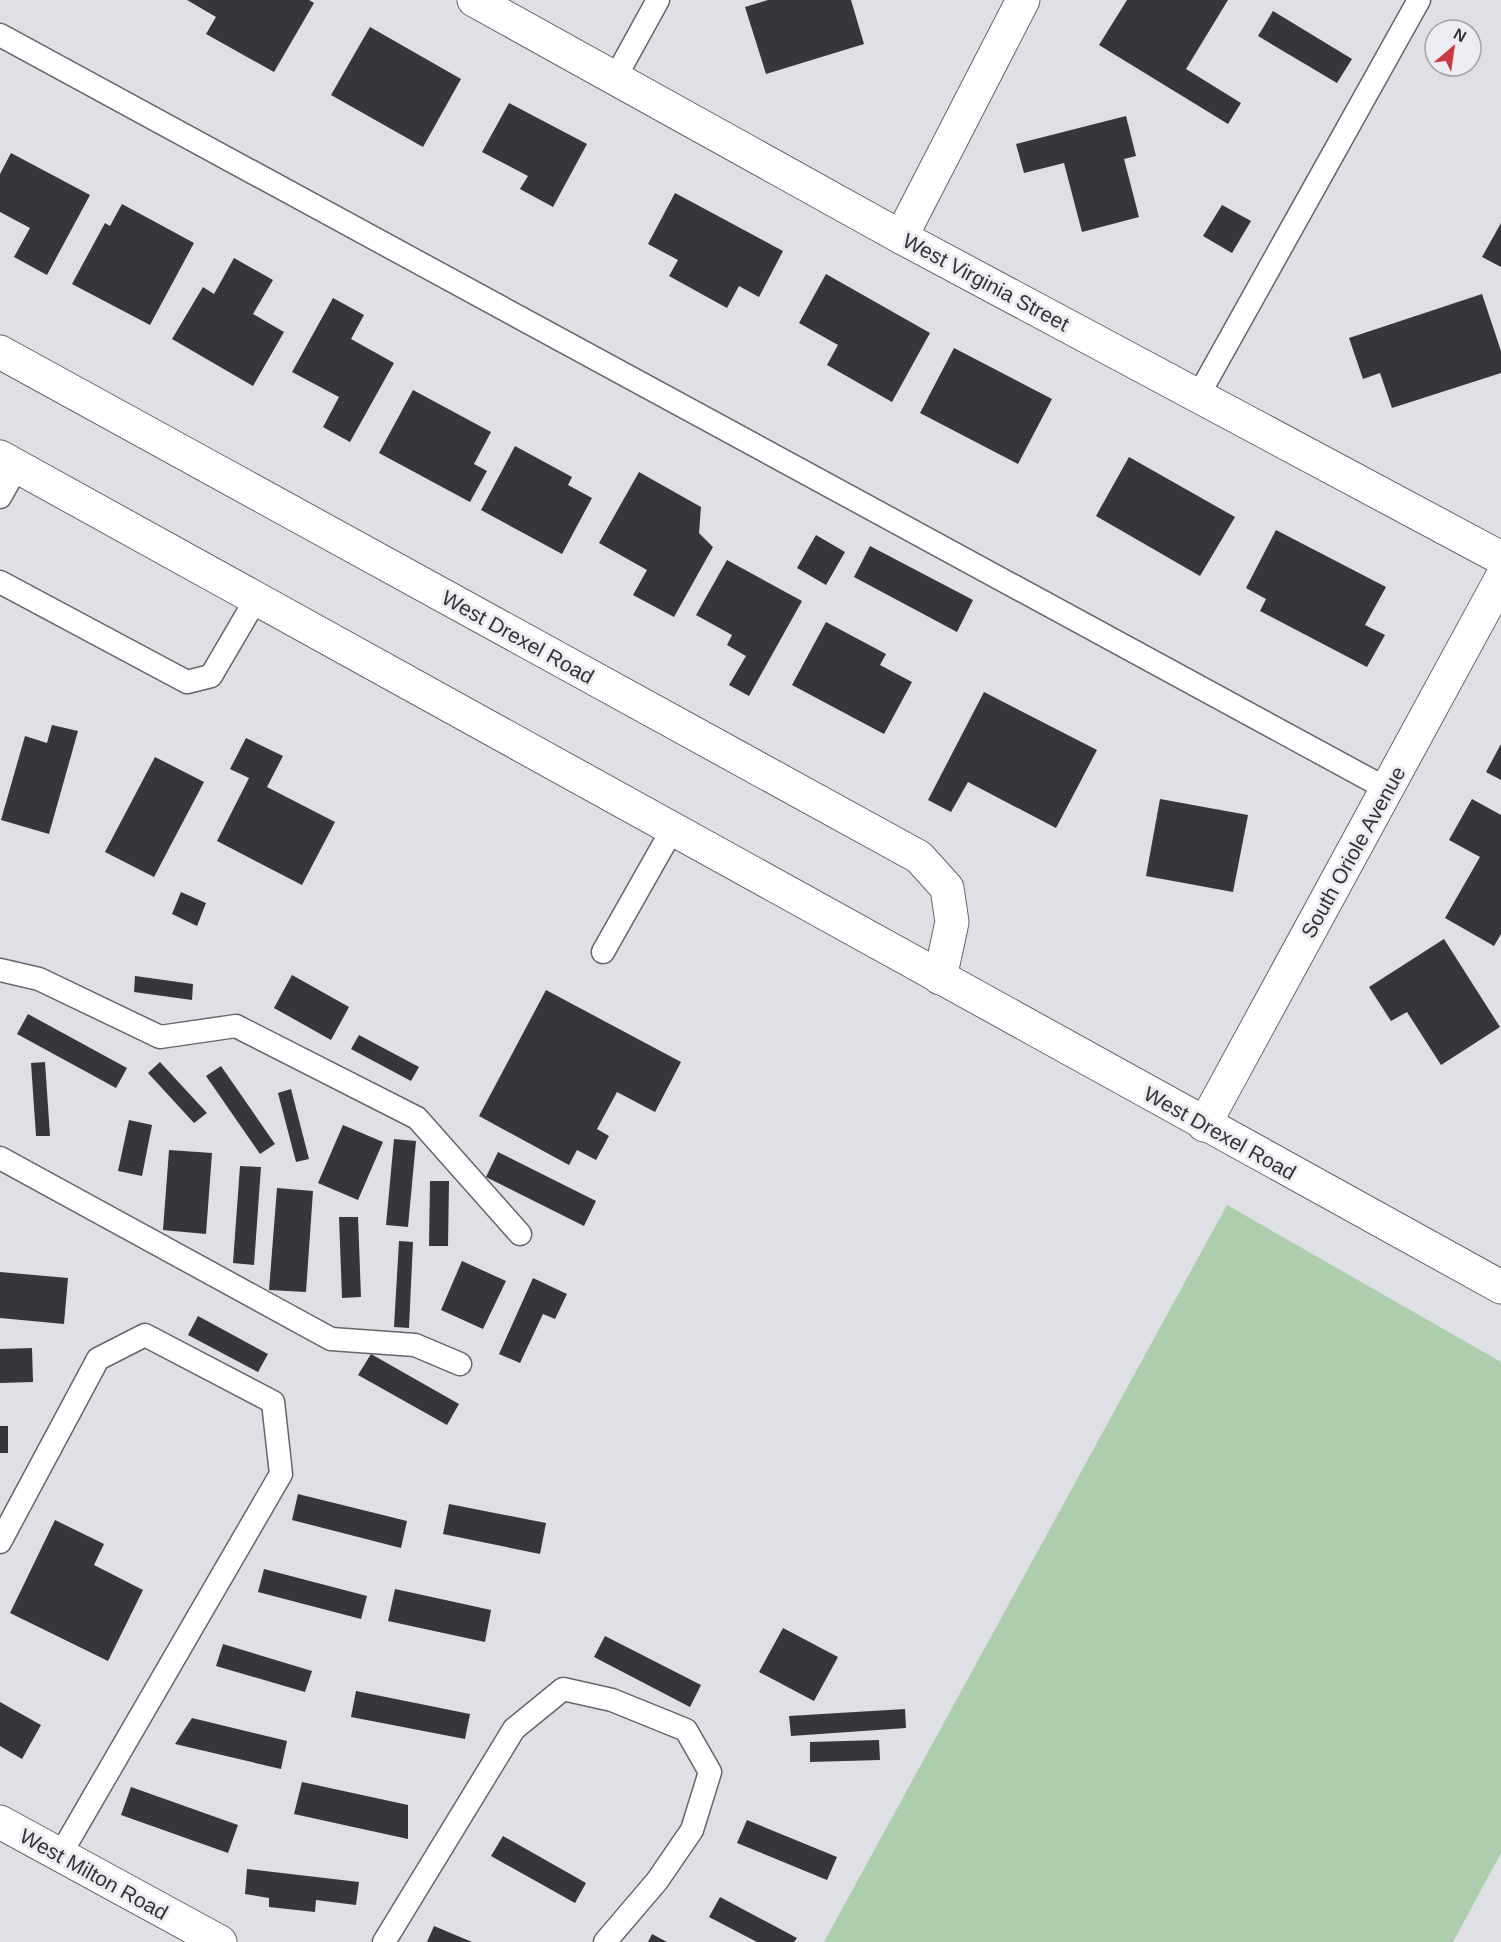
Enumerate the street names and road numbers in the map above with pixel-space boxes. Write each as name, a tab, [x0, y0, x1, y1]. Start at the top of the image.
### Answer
street label: West Virginia Street	[899, 228, 1073, 336]
street label: West Drexel Road	[438, 586, 598, 688]
street label: South Oriole Avenue	[1296, 762, 1410, 942]
street label: West Drexel Road	[1140, 1082, 1300, 1184]
street label: West Milton Road	[16, 1824, 172, 1924]

